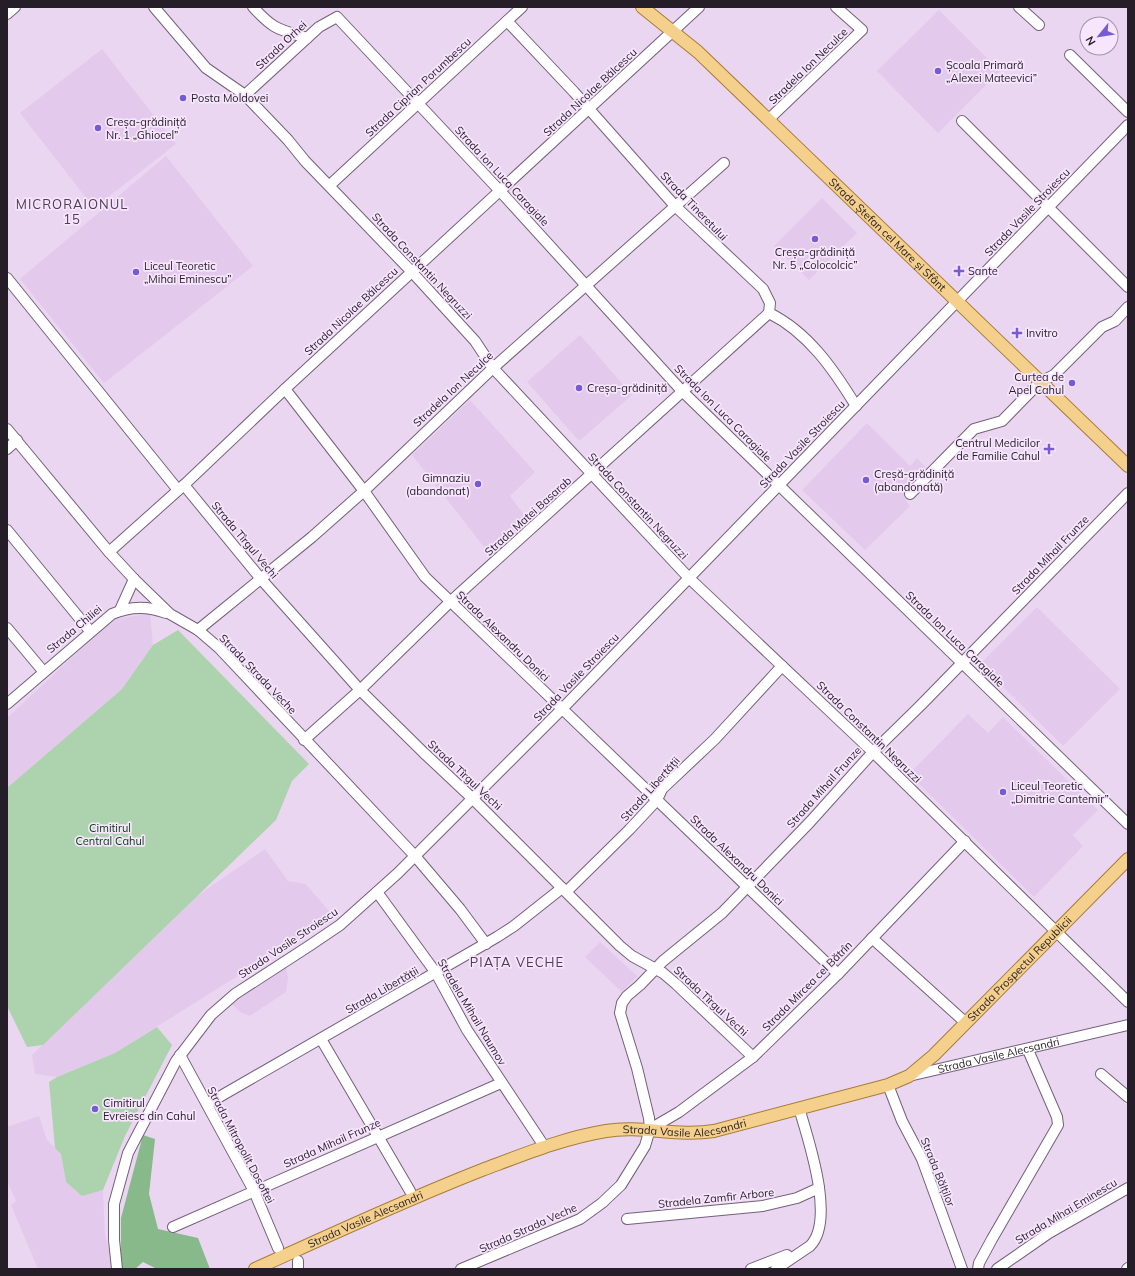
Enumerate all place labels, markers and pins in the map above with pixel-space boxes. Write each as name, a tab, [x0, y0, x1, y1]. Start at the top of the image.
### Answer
place label: Școala Primară „Alexei Mateevici”	[946, 58, 1037, 85]
marker: Școala Primară „Alexei Mateevici”	[933, 66, 943, 76]
place label: Posta Moldovei	[191, 91, 268, 105]
marker: Posta Moldovei	[178, 93, 188, 103]
place label: Creșa-grădiniță Nr. 1 „Ghiocel”	[106, 115, 186, 142]
marker: Creșa-grădiniță Nr. 1 „Ghiocel”	[93, 123, 103, 133]
marker: Creșa-grădiniță Nr. 5 „Colocolcic”	[810, 234, 820, 244]
place label: Creșa-grădiniță Nr. 5 „Colocolcic”	[772, 245, 858, 272]
place label: Liceul Teoretic „Mihai Eminescu”	[144, 259, 232, 286]
place label: Sante	[968, 264, 998, 278]
marker: Sante	[953, 265, 965, 277]
marker: Liceul Teoretic „Mihai Eminescu”	[131, 267, 141, 277]
place label: Invitro	[1026, 326, 1058, 340]
marker: Invitro	[1011, 327, 1023, 339]
place label: Curtea de Apel Cahul	[1008, 370, 1064, 397]
marker: Curtea de Apel Cahul	[1067, 378, 1077, 388]
place label: Creșa-grădiniță	[587, 381, 667, 396]
marker: Creșa-grădiniță	[574, 383, 584, 393]
place label: Centrul Medicilor de Familie Cahul	[955, 436, 1040, 463]
marker: Centrul Medicilor de Familie Cahul	[1043, 443, 1055, 455]
place label: Creșă-grădiniță (abandonată)	[874, 467, 954, 494]
place label: Gimnaziu (abandonat)	[406, 471, 470, 498]
marker: Creșă-grădiniță (abandonată)	[861, 475, 871, 485]
marker: Gimnaziu (abandonat)	[473, 479, 483, 489]
place label: Liceul Teoretic „Dimitrie Cantemir”	[1011, 779, 1109, 806]
marker: Liceul Teoretic „Dimitrie Cantemir”	[998, 787, 1008, 797]
place label: Cimitirul Evreiesc din Cahul	[103, 1096, 195, 1123]
marker: Cimitirul Evreiesc din Cahul	[90, 1104, 100, 1114]

